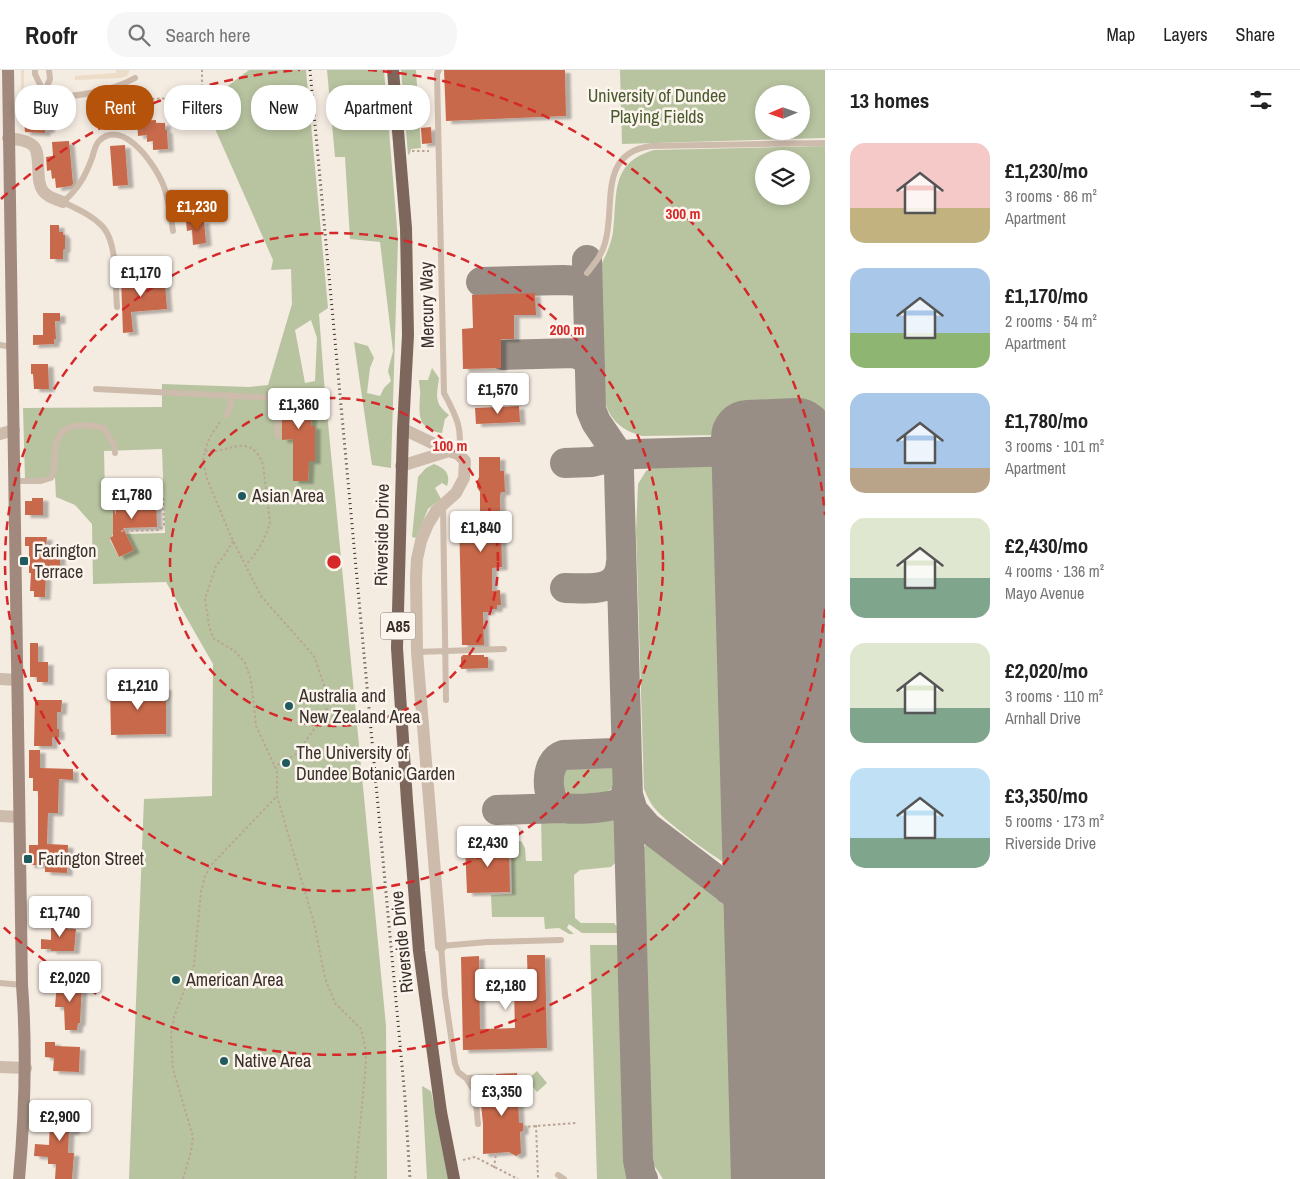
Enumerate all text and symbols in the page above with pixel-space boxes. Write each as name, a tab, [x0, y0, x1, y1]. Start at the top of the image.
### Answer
search box	[107, 12, 457, 57]
text: Roofr	[25, 19, 77, 51]
icon: search	[125, 21, 153, 49]
text: Search here	[165, 22, 250, 48]
text: Map	[1107, 22, 1135, 47]
text: Layers	[1163, 22, 1208, 47]
text: Share	[1236, 22, 1275, 47]
park label: University of Dundee Playing Fields	[588, 83, 726, 129]
chip: Buy	[15, 85, 76, 130]
chip: Rent	[86, 85, 154, 130]
chip: Filters	[164, 85, 241, 130]
chip: New	[251, 85, 316, 130]
chip: Apartment	[326, 85, 430, 130]
north arrow	[755, 85, 810, 140]
map controls	[755, 85, 810, 205]
text: 13 homes	[850, 86, 929, 115]
icon: filters	[1247, 86, 1275, 114]
button: layers	[755, 150, 810, 205]
text: £1,230/mo	[1005, 156, 1088, 185]
icon: home	[890, 163, 950, 223]
text: 3 rooms · 86 m²	[1005, 185, 1097, 207]
pin: £1,230	[156, 190, 238, 232]
text: £1,230	[177, 195, 217, 217]
text: 300 m	[666, 203, 700, 224]
text: Apartment	[1005, 207, 1066, 229]
pin: £1,170	[100, 256, 182, 298]
text: £1,170	[121, 261, 161, 283]
street label: Mercury Way	[413, 261, 440, 348]
text: £1,170/mo	[1005, 281, 1088, 310]
icon: home	[890, 288, 950, 348]
text: 2 rooms · 54 m²	[1005, 310, 1097, 332]
text: 200 m	[550, 319, 584, 340]
text: Apartment	[1005, 332, 1066, 354]
pin: £1,570	[457, 372, 539, 415]
text: £1,570	[478, 378, 518, 400]
pin: £1,360	[258, 388, 340, 430]
text: £1,360	[279, 393, 319, 415]
text: £1,780/mo	[1005, 406, 1088, 435]
icon: home	[890, 413, 950, 473]
text: 100 m	[433, 435, 467, 456]
text: 3 rooms · 101 m²	[1005, 435, 1104, 457]
text: Apartment	[1005, 457, 1066, 479]
pin: £1,780	[91, 478, 173, 520]
text: £1,780	[112, 483, 152, 505]
place label: Asian Area	[251, 483, 324, 508]
street label: Riverside Drive	[368, 484, 395, 586]
marker: Asian Area	[236, 490, 248, 502]
pin: £1,840	[440, 510, 522, 553]
text: £1,840	[461, 516, 501, 538]
text: £2,430/mo	[1005, 531, 1088, 560]
place label: Farington Terrace	[34, 538, 96, 584]
icon: home	[890, 538, 950, 598]
centre of rings	[325, 553, 343, 571]
marker: Farington Terrace	[18, 555, 30, 567]
text: 4 rooms · 136 m²	[1005, 560, 1104, 582]
text: Mayo Avenue	[1005, 582, 1084, 604]
road number: A85	[380, 612, 416, 640]
text: £2,020/mo	[1005, 656, 1088, 685]
icon: home	[890, 663, 950, 723]
pin: £1,210	[97, 668, 179, 711]
text: £1,210	[118, 674, 158, 696]
place label: Australia and New Zealand Area	[298, 683, 420, 729]
text: 3 rooms · 110 m²	[1005, 685, 1103, 707]
marker: Australia and New Zealand Area	[283, 700, 295, 712]
text: Arnhall Drive	[1005, 707, 1081, 729]
place label: The University of Dundee Botanic Garden	[296, 740, 455, 786]
marker: The University of Dundee Botanic Garden	[280, 757, 292, 769]
text: £3,350/mo	[1005, 781, 1088, 810]
icon: home	[890, 788, 950, 848]
text: 5 rooms · 173 m²	[1005, 810, 1104, 832]
pin: £2,430	[447, 826, 529, 868]
text: £2,430	[468, 831, 508, 853]
text: Riverside Drive	[1005, 832, 1096, 854]
place label: Farington Street	[38, 846, 144, 871]
marker: Farington Street	[22, 853, 34, 865]
street label: Riverside Drive	[384, 890, 419, 994]
pin: £1,740	[19, 896, 101, 938]
text: £1,740	[40, 901, 80, 923]
pin: £2,020	[29, 960, 111, 1003]
text: £2,020	[50, 966, 90, 988]
place label: American Area	[185, 967, 284, 992]
pin: £2,180	[465, 968, 547, 1011]
marker: American Area	[170, 974, 182, 986]
text: £2,180	[486, 974, 526, 996]
place label: Native Area	[234, 1048, 311, 1073]
marker: Native Area	[218, 1055, 230, 1067]
pin: £3,350	[461, 1074, 543, 1117]
text: £3,350	[482, 1080, 522, 1102]
pin: £2,900	[19, 1100, 101, 1142]
text: £2,900	[40, 1105, 80, 1127]

